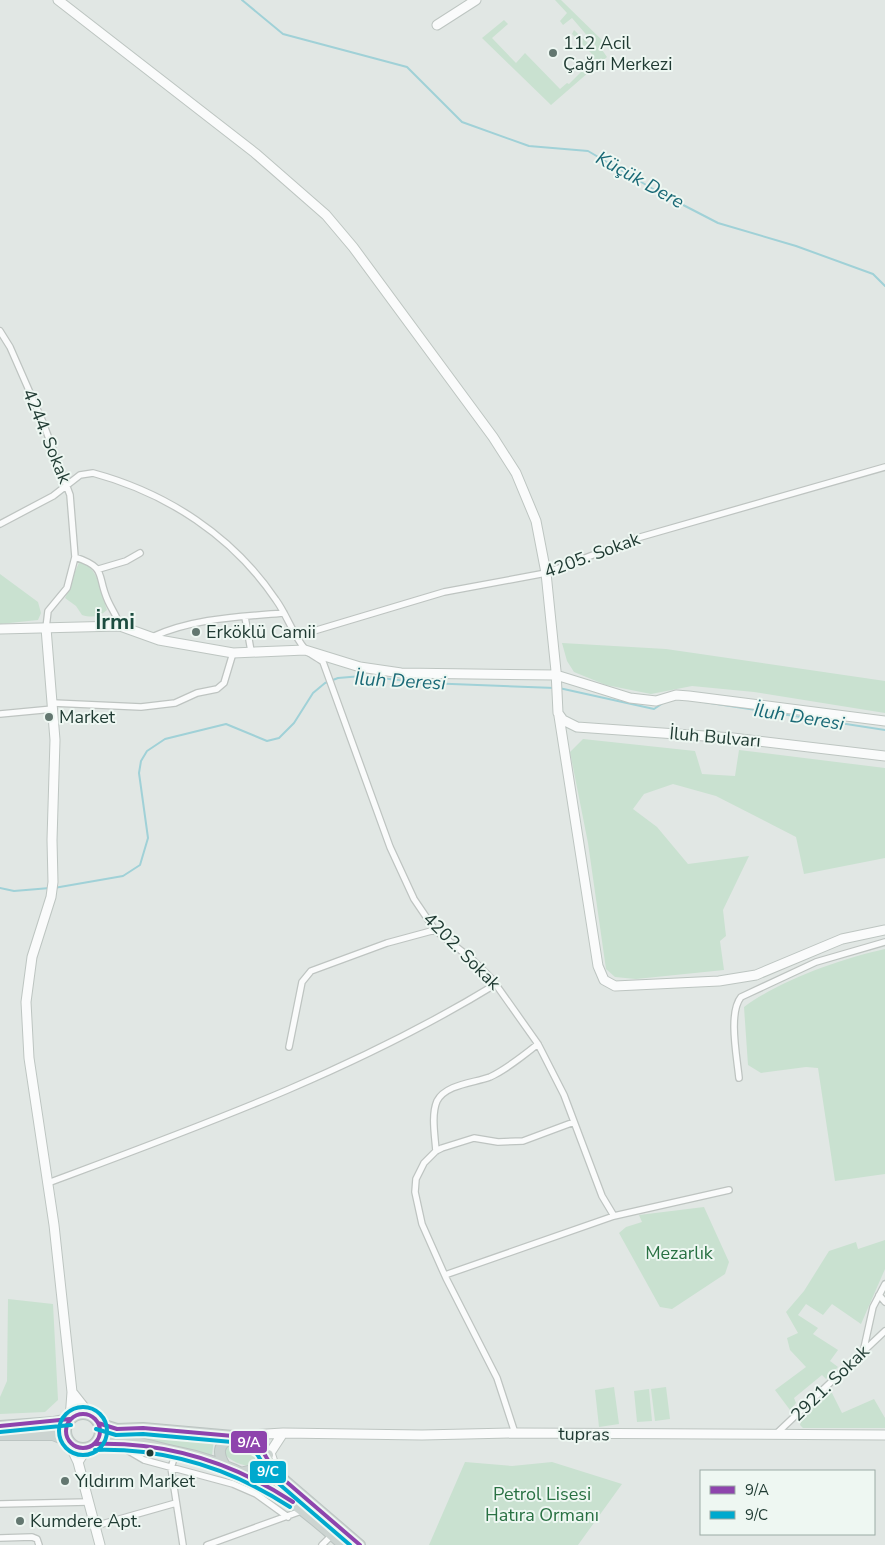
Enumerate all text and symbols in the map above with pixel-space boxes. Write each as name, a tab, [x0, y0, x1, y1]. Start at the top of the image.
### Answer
place label: 112 Acil Çağrı Merkezi	[563, 31, 672, 76]
marker: 112 Acil Çağrı Merkezi	[547, 47, 559, 59]
water label: Küçük Dere	[591, 145, 689, 215]
street label: 4244. Sokak	[17, 385, 77, 488]
street label: 4205. Sokak	[541, 526, 644, 583]
district label: İrmi	[95, 607, 135, 637]
place label: Erköklü Camii	[206, 620, 316, 644]
marker: Erköklü Camii	[190, 626, 202, 638]
water label: İluh Deresi	[354, 666, 447, 696]
water label: İluh Deresi	[752, 697, 847, 737]
place label: Market	[59, 705, 116, 729]
marker: Market	[43, 711, 55, 723]
street label: İluh Bulvarı	[668, 721, 762, 753]
street label: 4202. Sokak	[418, 907, 507, 996]
park label: Mezarlık	[645, 1241, 714, 1265]
street label: 2921. Sokak	[786, 1339, 875, 1427]
street label: tupras	[558, 1422, 610, 1446]
line badge: 9/A	[230, 1430, 268, 1454]
text: 9/A	[238, 1433, 261, 1452]
unlabelled marker	[145, 1448, 155, 1458]
line badge: 9/C	[249, 1460, 287, 1484]
text: 9/C	[257, 1462, 280, 1481]
place label: Yıldırım Market	[74, 1469, 196, 1493]
legend	[700, 1470, 875, 1535]
marker: Yıldırım Market	[59, 1475, 71, 1487]
text: 9/A	[745, 1480, 769, 1500]
park label: Petrol Lisesi Hatıra Ormanı	[485, 1482, 599, 1527]
text: 9/C	[745, 1505, 768, 1525]
place label: Kumdere Apt.	[30, 1509, 141, 1533]
marker: Kumdere Apt.	[14, 1515, 26, 1527]

